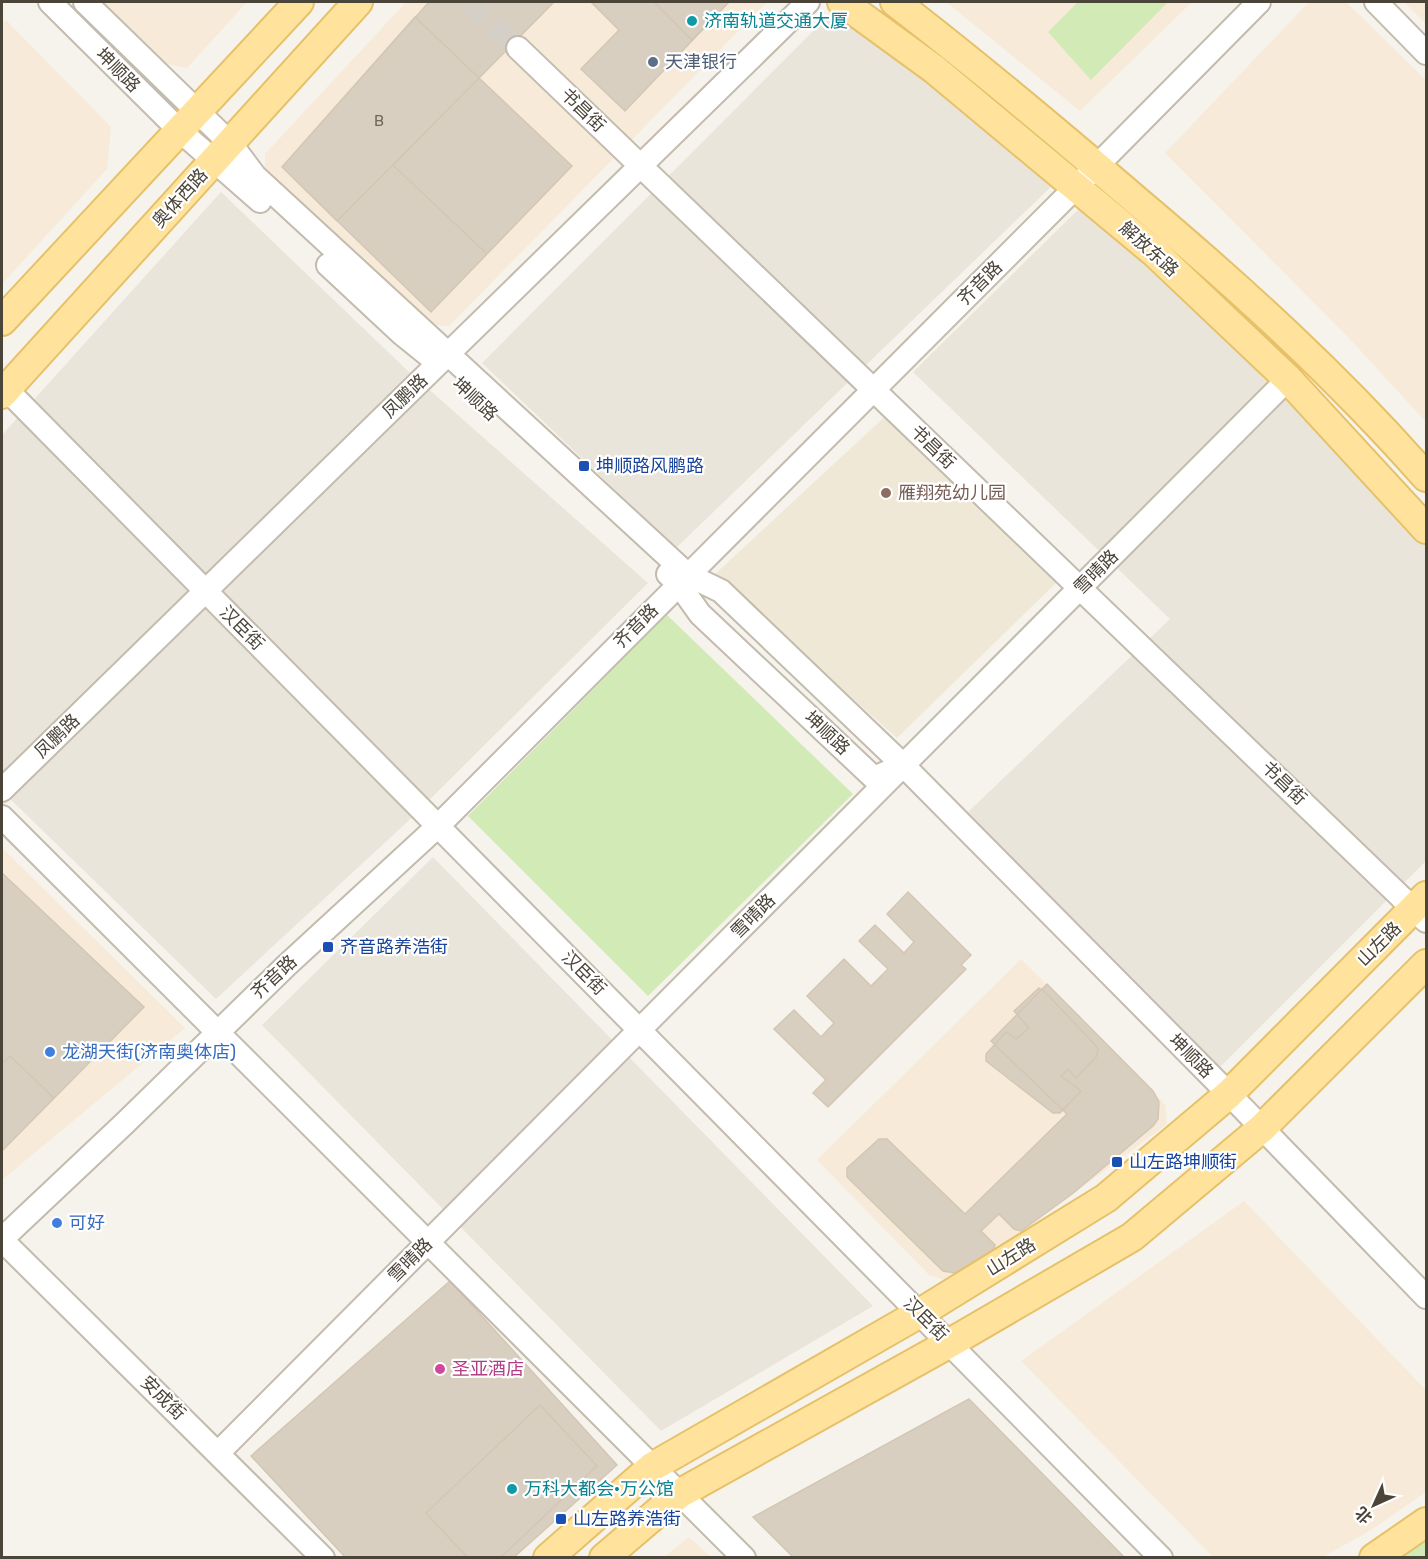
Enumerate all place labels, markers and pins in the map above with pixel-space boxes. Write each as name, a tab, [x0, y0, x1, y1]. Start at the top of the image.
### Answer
place label: 济南轨道交通大厦	[704, 10, 848, 32]
marker: 济南轨道交通大厦	[685, 14, 699, 28]
place label: 天津银行	[665, 51, 737, 73]
marker: 天津银行	[646, 55, 660, 69]
place label: 坤顺路风鹏路	[596, 455, 704, 477]
marker: 坤顺路风鹏路	[577, 459, 591, 473]
place label: 雁翔苑幼儿园	[898, 482, 1006, 504]
marker: 雁翔苑幼儿园	[879, 486, 893, 500]
place label: 齐音路养浩街	[340, 936, 448, 958]
marker: 齐音路养浩街	[321, 940, 335, 954]
place label: 龙湖天街(济南奥体店)	[62, 1041, 236, 1063]
marker: 龙湖天街(济南奥体店)	[43, 1045, 57, 1059]
place label: 山左路坤顺街	[1129, 1151, 1237, 1173]
marker: 山左路坤顺街	[1110, 1155, 1124, 1169]
place label: 可好	[69, 1212, 105, 1234]
marker: 可好	[50, 1216, 64, 1230]
place label: 圣亚酒店	[452, 1358, 524, 1380]
marker: 圣亚酒店	[433, 1362, 447, 1376]
place label: 万科大都会·万公馆	[524, 1478, 674, 1500]
marker: 万科大都会·万公馆	[505, 1482, 519, 1496]
place label: 山左路养浩街	[573, 1508, 681, 1530]
marker: 山左路养浩街	[554, 1512, 568, 1526]

